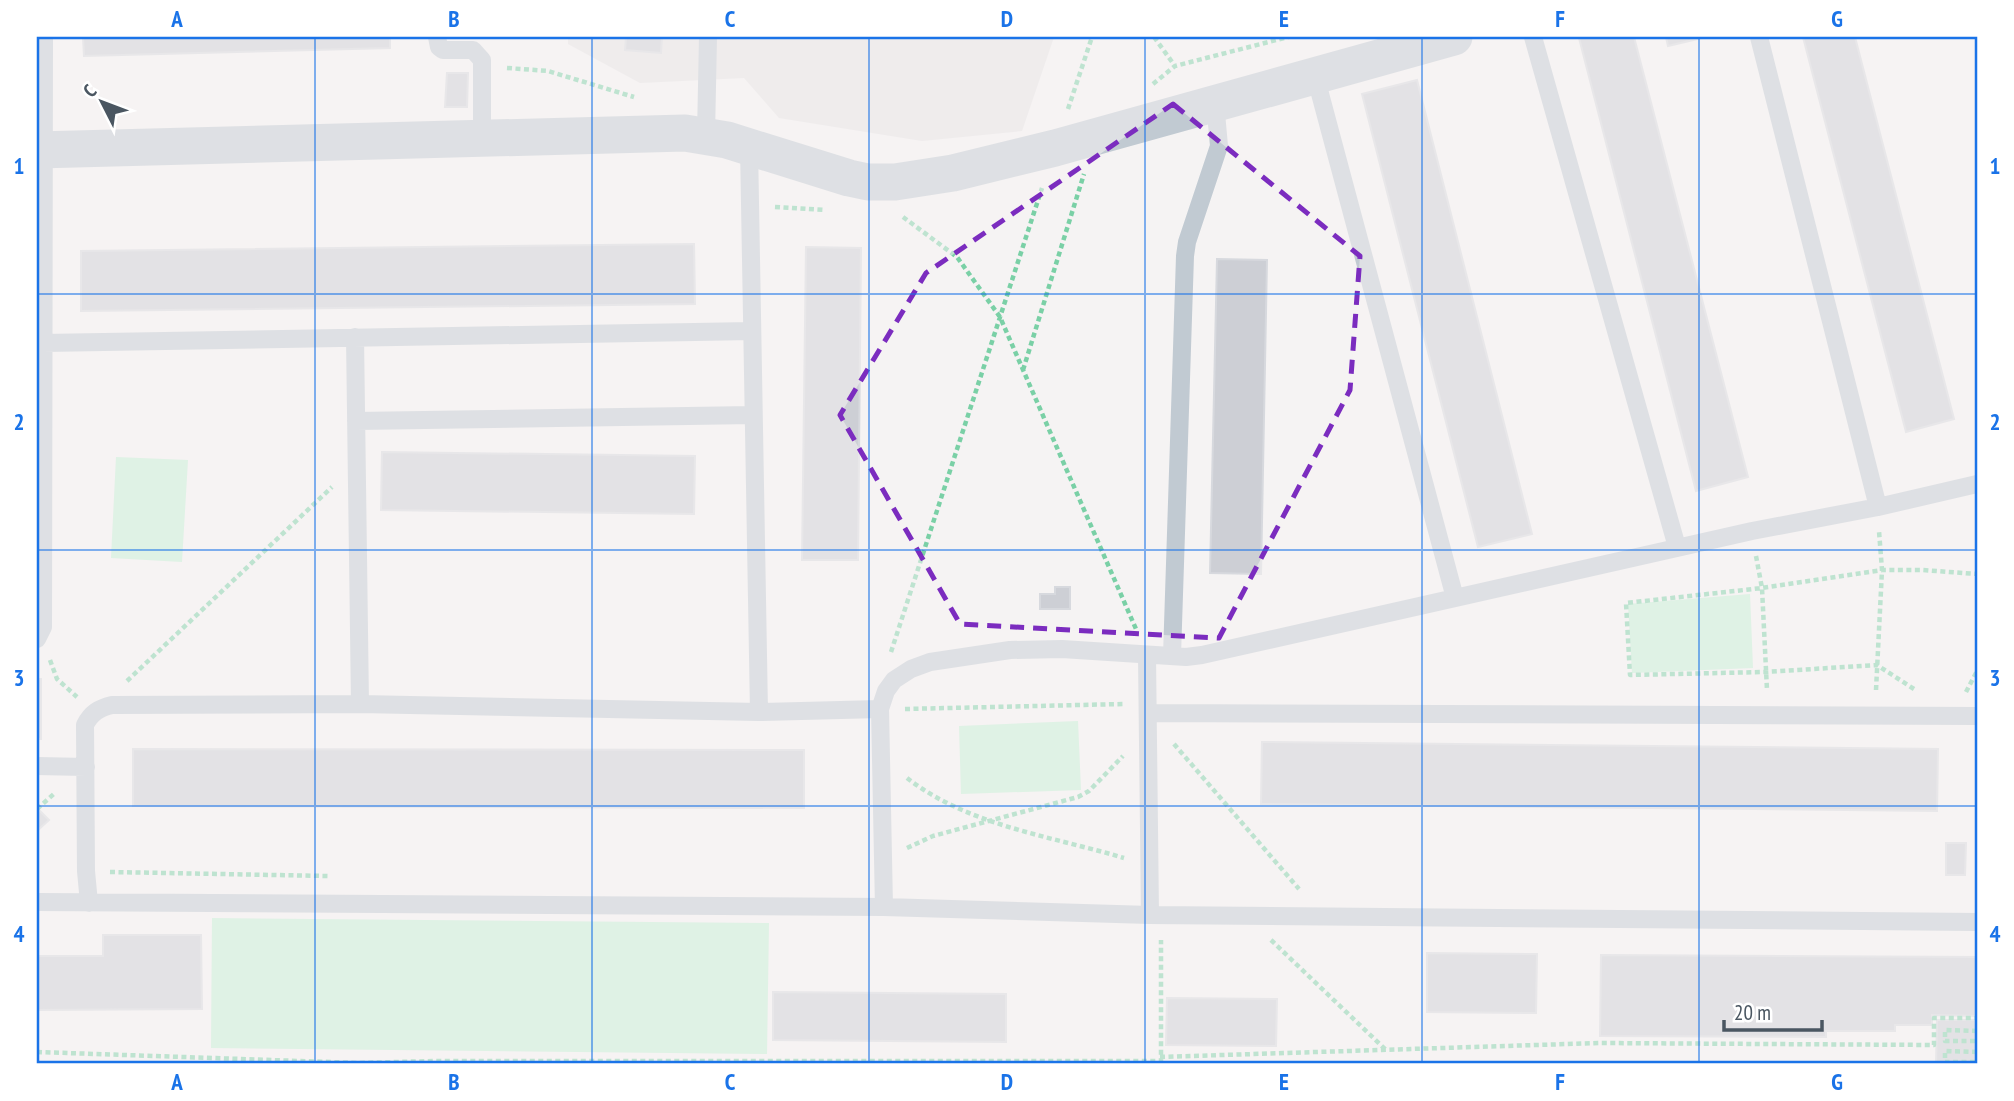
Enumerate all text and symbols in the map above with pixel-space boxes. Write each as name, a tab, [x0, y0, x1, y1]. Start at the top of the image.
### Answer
text: A	[170, 4, 183, 33]
text: B	[448, 4, 460, 33]
text: C	[725, 4, 736, 33]
text: D	[1001, 4, 1013, 33]
text: E	[1279, 4, 1289, 33]
text: F	[1555, 4, 1565, 33]
text: G	[1831, 4, 1843, 33]
north arrow	[66, 66, 136, 136]
text: С	[78, 79, 101, 102]
text: 1	[14, 151, 25, 180]
text: 1	[1990, 151, 2001, 180]
text: 2	[14, 407, 25, 436]
text: 2	[1990, 407, 2001, 436]
text: 3	[14, 663, 25, 692]
text: 3	[1990, 663, 2001, 692]
text: 4	[14, 919, 25, 948]
text: 4	[1990, 919, 2001, 948]
scale bar	[1724, 989, 1822, 1033]
text: 20 m	[1734, 999, 1771, 1026]
text: A	[170, 1067, 183, 1096]
text: B	[448, 1067, 460, 1096]
text: C	[725, 1067, 736, 1096]
text: D	[1001, 1067, 1013, 1096]
text: E	[1279, 1067, 1289, 1096]
text: F	[1555, 1067, 1565, 1096]
text: G	[1831, 1067, 1843, 1096]

